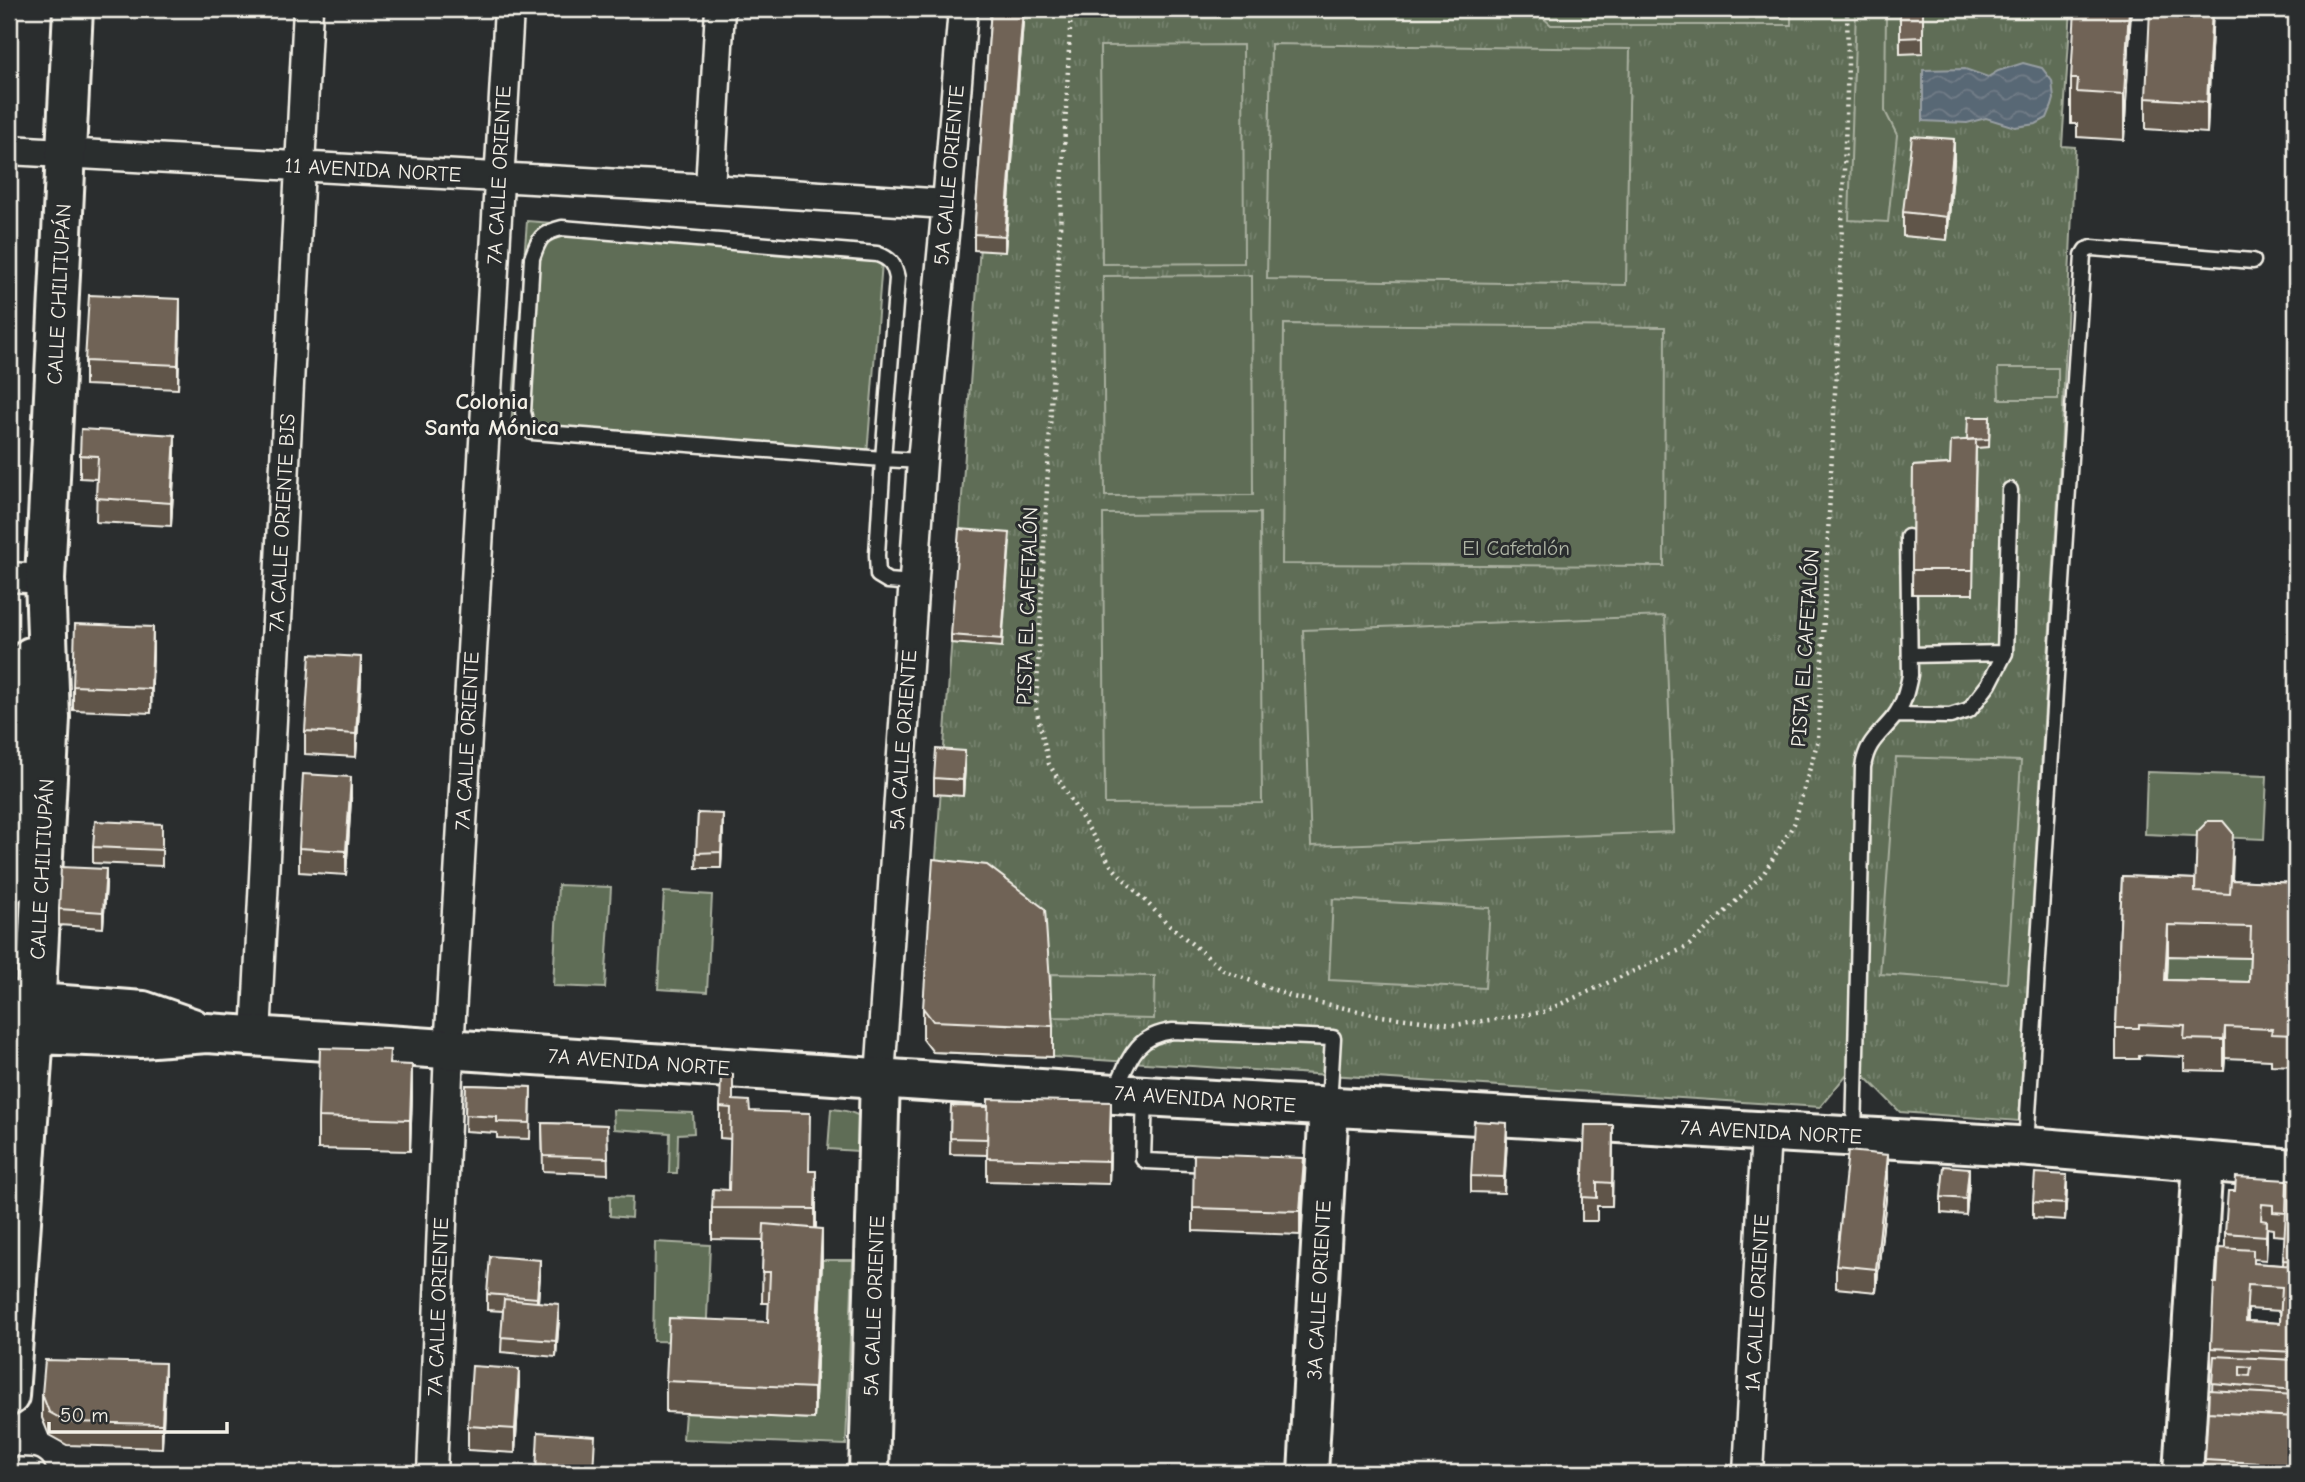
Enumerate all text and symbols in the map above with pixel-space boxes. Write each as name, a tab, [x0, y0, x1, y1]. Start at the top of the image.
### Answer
street label: 5A CALLE ORIENTE	[929, 84, 969, 266]
street label: 7A CALLE ORIENTE	[482, 85, 516, 265]
street label: 11 AVENIDA NORTE	[284, 153, 462, 187]
street label: CALLE CHILTIUPÁN	[42, 203, 76, 385]
district label: Colonia Santa Mónica	[425, 388, 559, 441]
street label: 7A CALLE ORIENTE BIS	[264, 413, 300, 633]
street label: PISTA EL CAFETALÓN	[1012, 506, 1042, 706]
park label: El Cafetalón	[1462, 536, 1570, 560]
street label: PISTA EL CAFETALÓN	[1786, 548, 1824, 748]
street label: 5A CALLE ORIENTE	[885, 649, 921, 831]
street label: 7A CALLE ORIENTE	[450, 651, 484, 831]
street label: CALLE CHILTIUPÁN	[25, 778, 59, 960]
street label: 7A AVENIDA NORTE	[547, 1044, 731, 1080]
street label: 7A AVENIDA NORTE	[1113, 1081, 1297, 1117]
street label: 7A AVENIDA NORTE	[1679, 1115, 1863, 1149]
street label: 3A CALLE ORIENTE	[1302, 1200, 1336, 1380]
street label: 1A CALLE ORIENTE	[1740, 1214, 1774, 1392]
street label: 5A CALLE ORIENTE	[859, 1215, 889, 1397]
street label: 7A CALLE ORIENTE	[423, 1217, 453, 1397]
scale bar	[49, 1391, 228, 1435]
text: 50 m	[60, 1403, 109, 1427]

